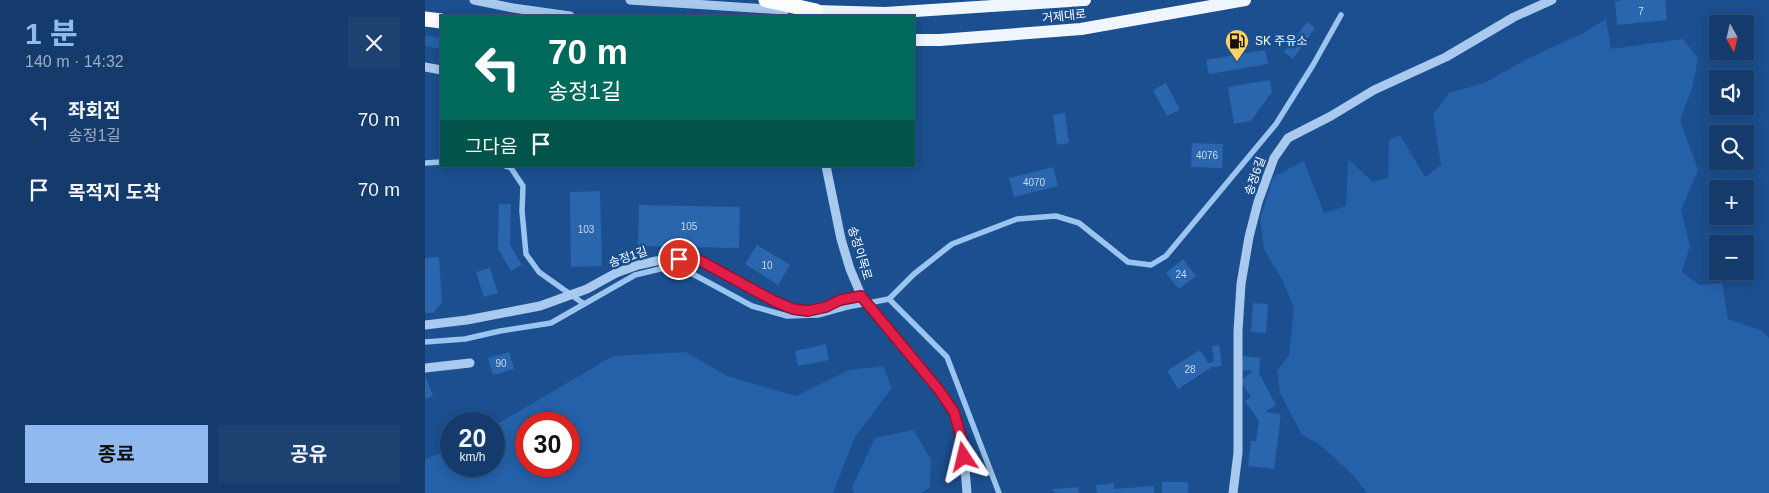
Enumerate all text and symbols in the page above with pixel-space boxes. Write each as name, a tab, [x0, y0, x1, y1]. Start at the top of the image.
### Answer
house number: 7	[1638, 6, 1644, 17]
street label: 거제대로	[1041, 7, 1087, 25]
north arrow	[1709, 15, 1754, 60]
map controls	[1709, 15, 1754, 280]
text: 1 분	[25, 17, 78, 50]
button: close	[348, 17, 400, 69]
fuel station icon: SK 주유소	[1224, 28, 1250, 62]
text: 70 m	[548, 32, 628, 71]
place label: SK 주유소	[1255, 34, 1307, 48]
icon: left	[465, 35, 530, 100]
text: 140 m · 14:32	[25, 53, 124, 70]
button: sound	[1709, 70, 1754, 115]
text: 송정1길	[548, 79, 621, 104]
text: 좌회전	[68, 100, 120, 121]
icon: left	[25, 106, 53, 134]
text: 70 m	[358, 109, 400, 130]
button: search	[1709, 125, 1754, 170]
text: 송정1길	[68, 127, 121, 144]
icon: arrive	[527, 130, 555, 158]
text: 그다음	[465, 136, 517, 157]
house number: 4076	[1196, 150, 1219, 161]
street label: 송정6길	[1242, 155, 1268, 197]
icon: arrive	[25, 176, 53, 204]
house number: 4070	[1023, 177, 1046, 188]
text: 70 m	[358, 179, 400, 200]
button: +	[1709, 180, 1754, 225]
text: 목적지 도착	[68, 182, 161, 203]
house number: 105	[681, 221, 698, 232]
house number: 103	[578, 224, 595, 235]
street label: 송정이목로	[845, 225, 875, 281]
button: −	[1709, 235, 1754, 280]
pin	[658, 238, 700, 280]
street label: 송정1길	[607, 244, 649, 270]
icon: arrive	[665, 245, 693, 273]
house number: 10	[761, 260, 773, 271]
house number: 24	[1175, 269, 1187, 280]
house number: 90	[495, 358, 507, 369]
house number: 28	[1184, 364, 1196, 375]
speed limit sign: 30	[515, 412, 580, 477]
text: 20	[459, 424, 486, 452]
button: 종료	[25, 425, 208, 483]
button: 공유	[218, 425, 400, 483]
position arrow	[937, 430, 989, 482]
text: km/h	[459, 450, 486, 464]

